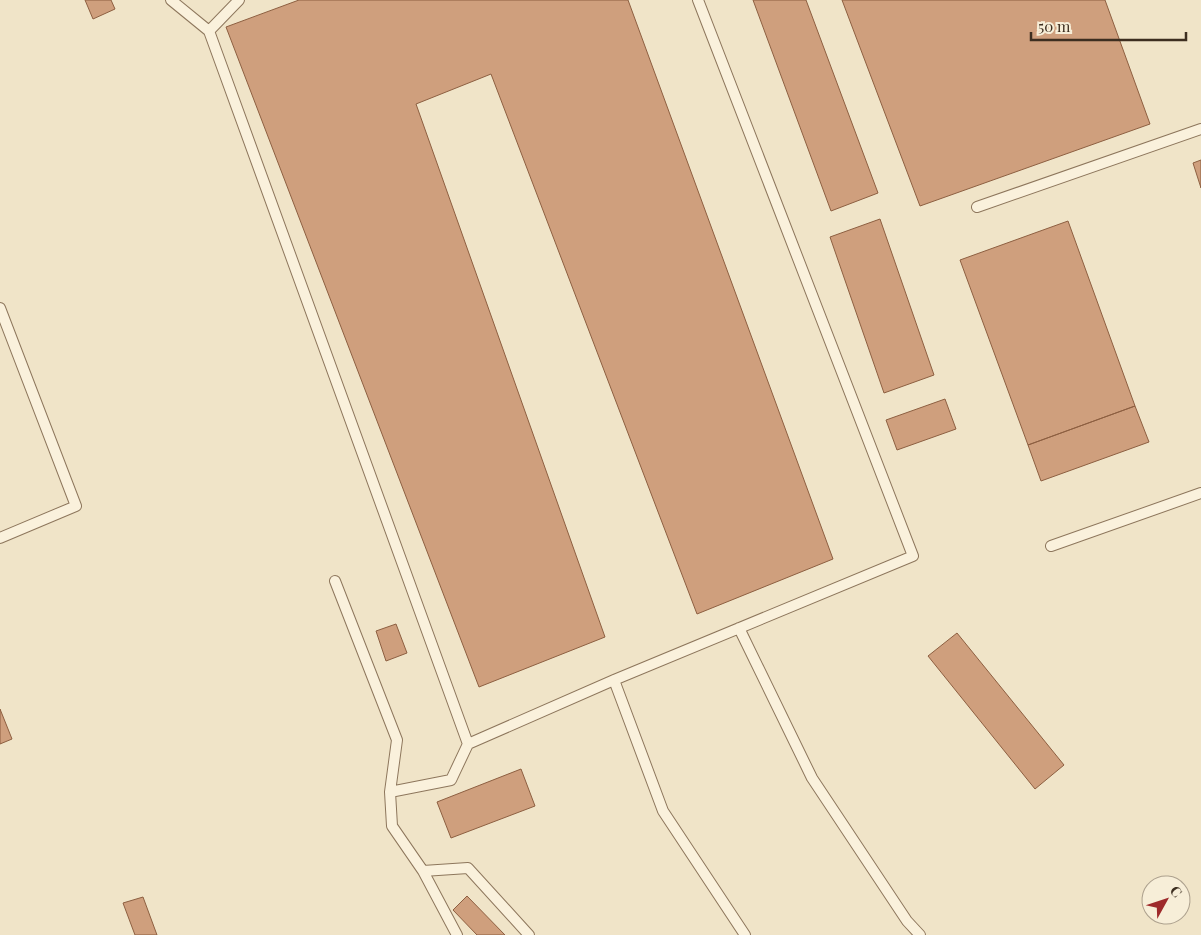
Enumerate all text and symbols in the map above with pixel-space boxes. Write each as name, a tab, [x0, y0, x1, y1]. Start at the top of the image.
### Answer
scale bar	[1031, 10, 1186, 42]
text: 50 m	[1038, 16, 1071, 36]
north arrow	[1141, 875, 1191, 925]
text: С	[1166, 881, 1187, 901]

